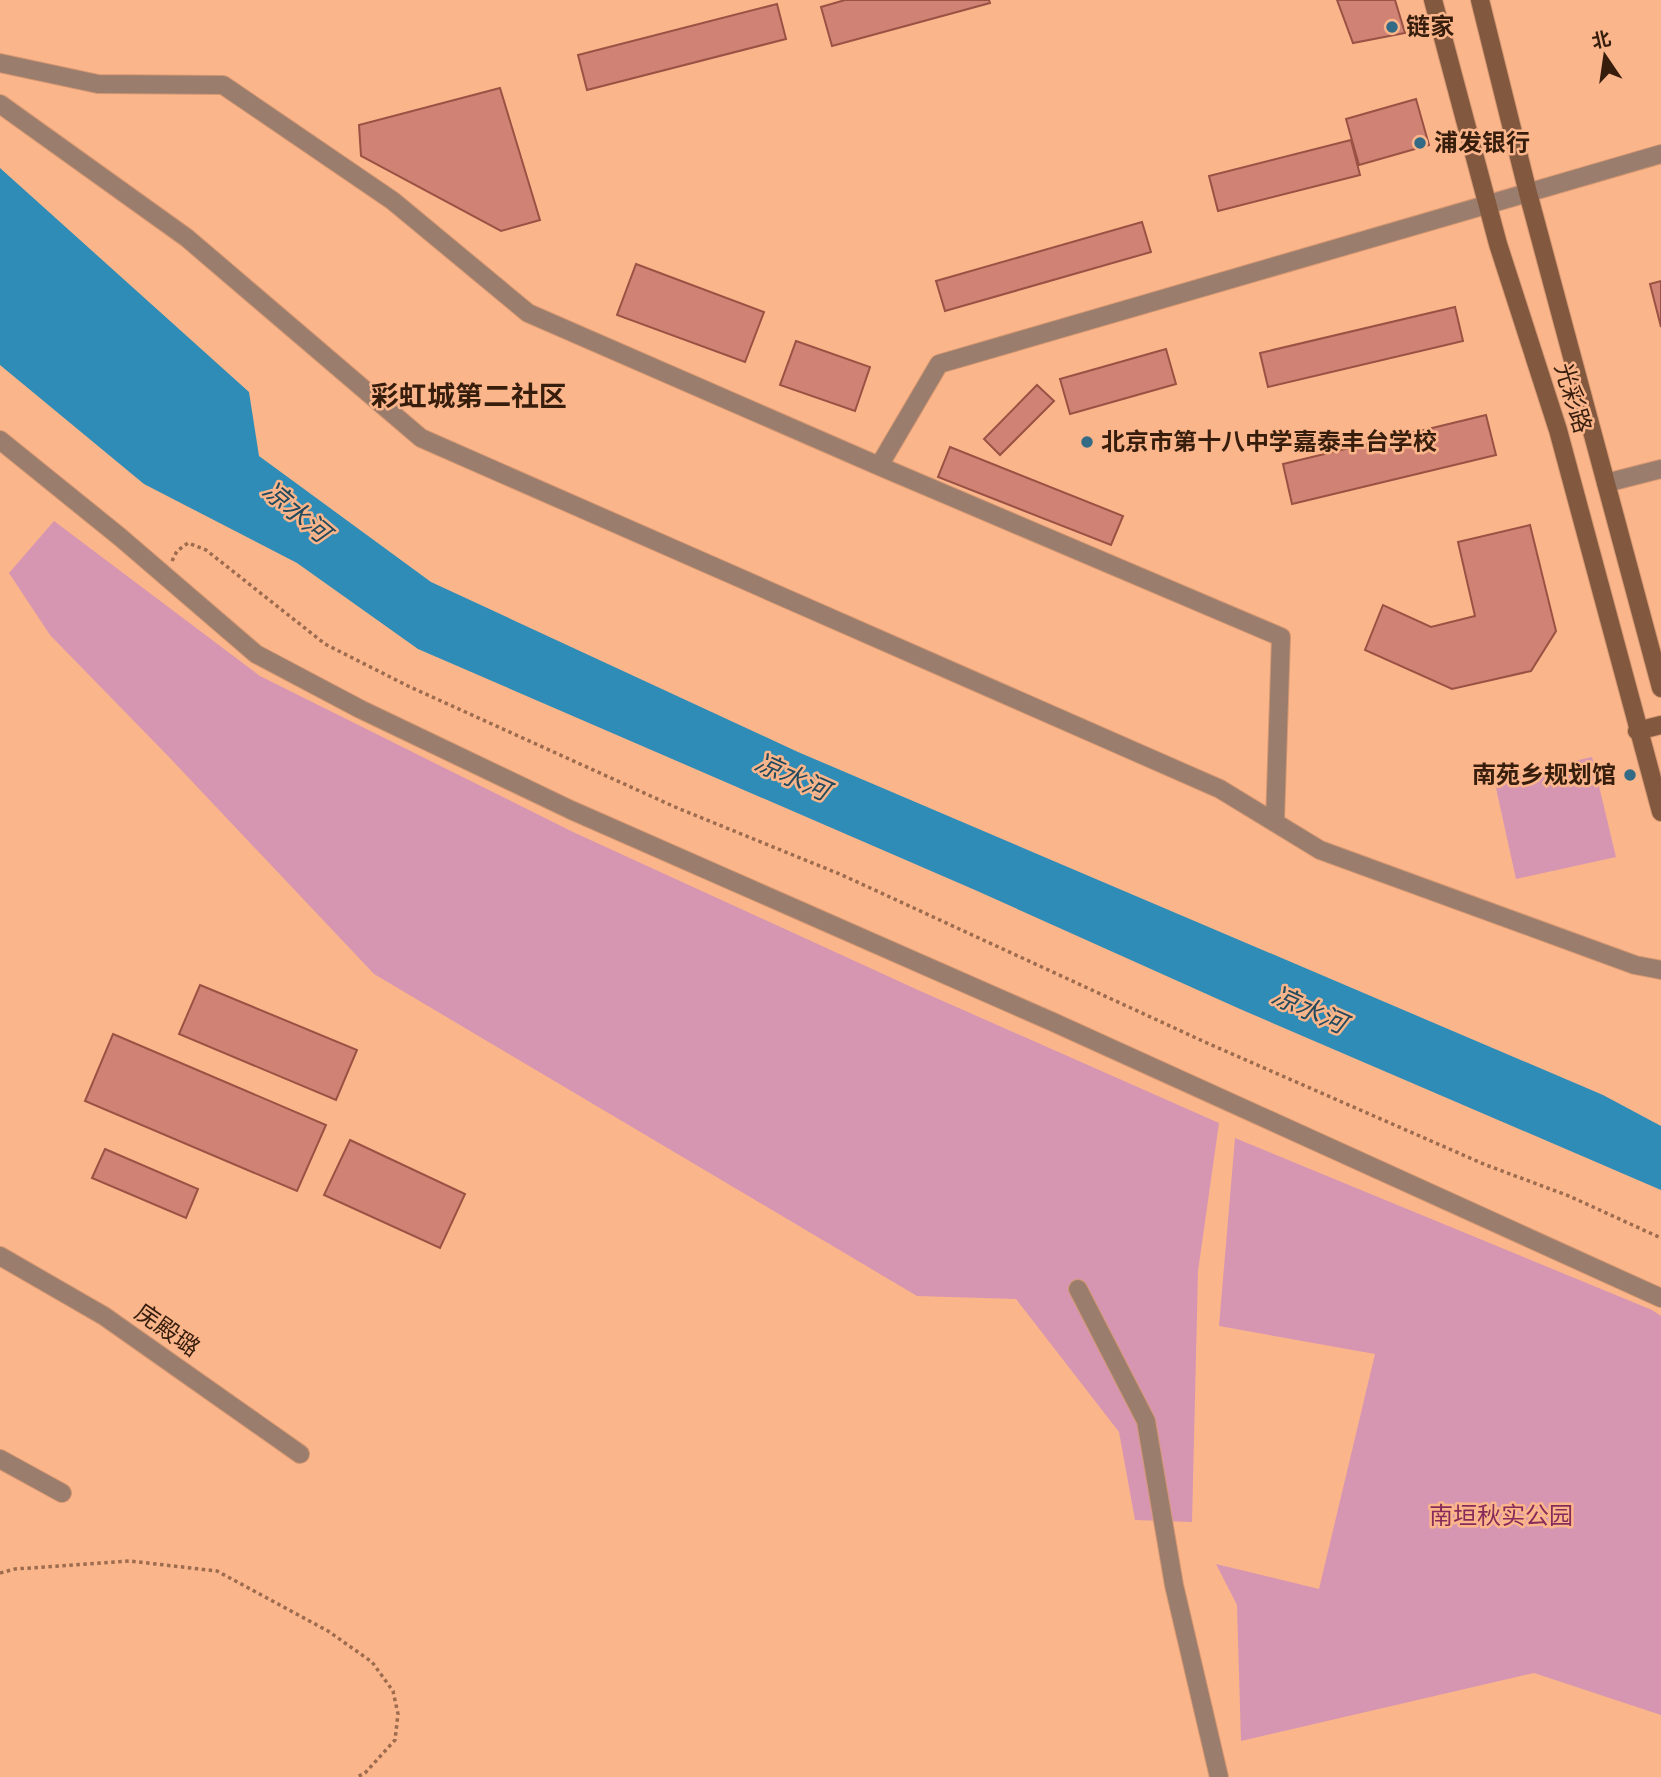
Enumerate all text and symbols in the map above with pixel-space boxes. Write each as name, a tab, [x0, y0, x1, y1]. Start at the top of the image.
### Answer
place label: 链家	[1406, 13, 1454, 41]
marker: 链家	[1384, 19, 1400, 35]
north arrow	[1570, 21, 1640, 91]
text: 北	[1589, 27, 1613, 53]
place label: 浦发银行	[1434, 129, 1530, 157]
marker: 浦发银行	[1412, 135, 1428, 151]
street label: 光彩路	[1549, 359, 1597, 437]
district label: 彩虹城第二社区	[371, 380, 567, 413]
place label: 北京市第十八中学嘉泰丰台学校	[1101, 428, 1437, 456]
marker: 北京市第十八中学嘉泰丰台学校	[1079, 434, 1095, 450]
water label: 凉水河	[256, 475, 340, 552]
water label: 凉水河	[750, 747, 838, 809]
place label: 南苑乡规划馆	[1472, 761, 1616, 789]
marker: 南苑乡规划馆	[1622, 767, 1638, 783]
water label: 凉水河	[1267, 980, 1355, 1042]
street label: 庑殿璐	[129, 1298, 205, 1362]
park label: 南垣秋实公园	[1429, 1502, 1573, 1530]

